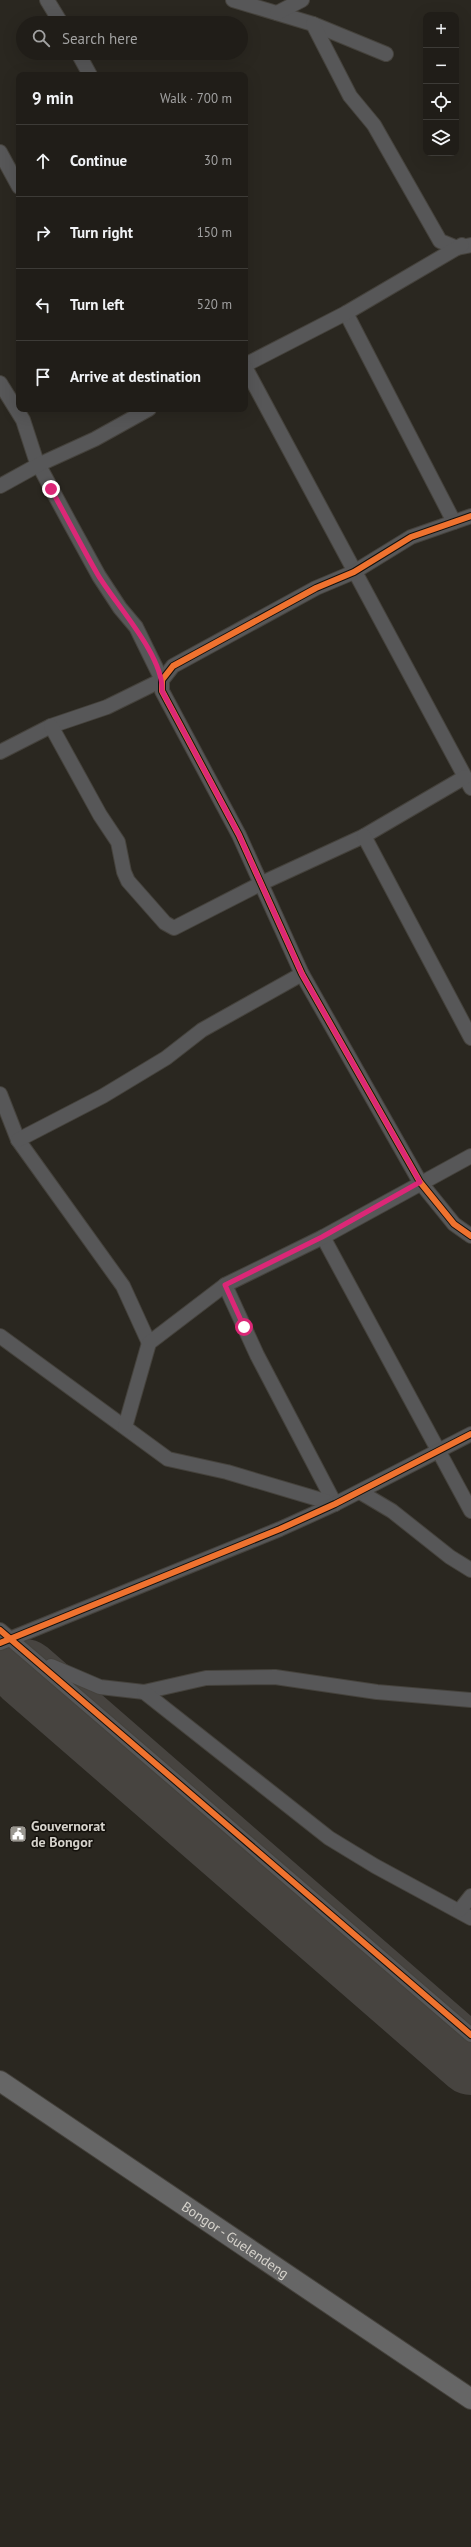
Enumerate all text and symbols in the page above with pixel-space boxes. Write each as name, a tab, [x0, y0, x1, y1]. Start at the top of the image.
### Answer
map controls	[423, 12, 459, 156]
button: +	[423, 12, 459, 48]
search box	[16, 16, 248, 60]
icon: search	[30, 27, 52, 49]
text: Search here	[62, 29, 138, 48]
button: −	[423, 48, 459, 84]
button: locate	[423, 84, 459, 120]
text: 9 min	[32, 87, 73, 109]
text: Walk · 700 m	[160, 90, 232, 107]
button: layers	[423, 120, 459, 156]
icon: ahead	[32, 150, 54, 172]
text: Continue	[70, 151, 127, 170]
text: 30 m	[204, 152, 232, 169]
icon: right	[32, 222, 54, 244]
text: Turn right	[70, 223, 133, 242]
text: 150 m	[197, 224, 232, 241]
icon: left	[32, 294, 54, 316]
text: Turn left	[70, 295, 124, 314]
text: 520 m	[197, 296, 232, 313]
icon: arrive	[32, 366, 54, 388]
text: Arrive at destination	[70, 367, 201, 386]
route end	[42, 480, 60, 498]
route start	[235, 1318, 253, 1336]
place label: Gouvernorat de Bongor	[31, 1817, 105, 1851]
public building icon: Gouvernorat de Bongor	[8, 1824, 28, 1844]
street label: Bongor - Guelendeng	[178, 2197, 292, 2282]

